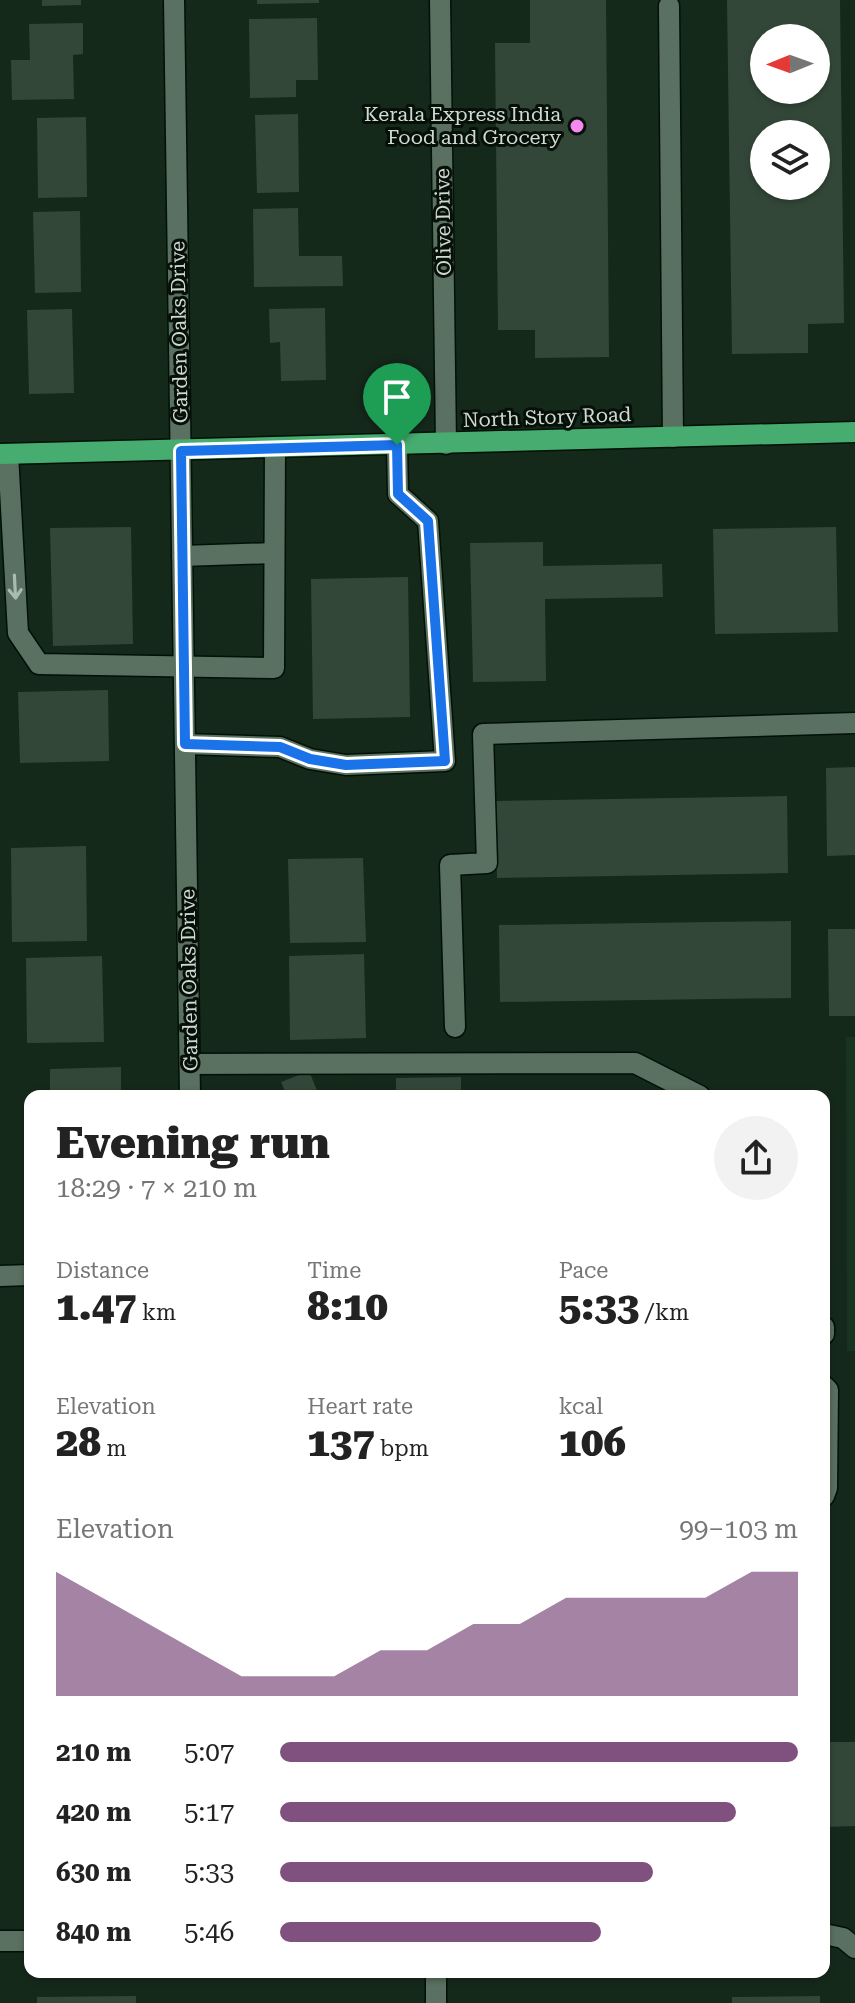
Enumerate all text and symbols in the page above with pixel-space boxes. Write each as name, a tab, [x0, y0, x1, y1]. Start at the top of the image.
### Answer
north arrow	[750, 24, 830, 104]
map controls	[750, 24, 830, 200]
place label: Kerala Express India Food and Grocery	[364, 102, 561, 149]
marker: Kerala Express India Food and Grocery	[568, 117, 586, 135]
button: layers	[750, 120, 830, 200]
street label: Olive Drive	[430, 168, 456, 276]
street label: Garden Oaks Drive	[165, 241, 193, 423]
pin	[363, 363, 431, 445]
icon: arrive	[375, 375, 419, 419]
street label: North Story Road	[462, 402, 632, 432]
one-way arrow	[8, 573, 23, 600]
street label: Garden Oaks Drive	[175, 889, 203, 1071]
button: share	[714, 1116, 798, 1200]
text: Evening run	[56, 1117, 330, 1169]
text: 18:29 · 7 × 210 m	[56, 1173, 257, 1203]
text: Distance	[56, 1258, 149, 1283]
text: Time	[307, 1258, 361, 1283]
text: Pace	[559, 1258, 608, 1283]
text: 1.47	[56, 1283, 137, 1330]
text: 8:10	[307, 1283, 388, 1330]
text: 5:33	[559, 1283, 639, 1330]
text: km	[137, 1300, 176, 1325]
text: /km	[639, 1300, 689, 1325]
text: Elevation	[56, 1394, 156, 1419]
text: Heart rate	[307, 1394, 413, 1419]
text: kcal	[559, 1394, 603, 1419]
text: 28	[56, 1419, 101, 1466]
text: 137	[307, 1419, 375, 1466]
text: 106	[559, 1419, 626, 1466]
text: m	[101, 1436, 126, 1461]
text: bpm	[375, 1436, 429, 1461]
text: Elevation	[56, 1514, 174, 1544]
text: 99–103 m	[679, 1514, 798, 1544]
text: 210 m	[56, 1737, 131, 1767]
text: 5:07	[184, 1737, 234, 1767]
text: 420 m	[56, 1797, 131, 1827]
text: 5:17	[184, 1797, 234, 1827]
text: 630 m	[56, 1857, 131, 1887]
text: 5:33	[184, 1857, 234, 1887]
text: 840 m	[56, 1917, 131, 1947]
text: 5:46	[184, 1917, 234, 1947]

